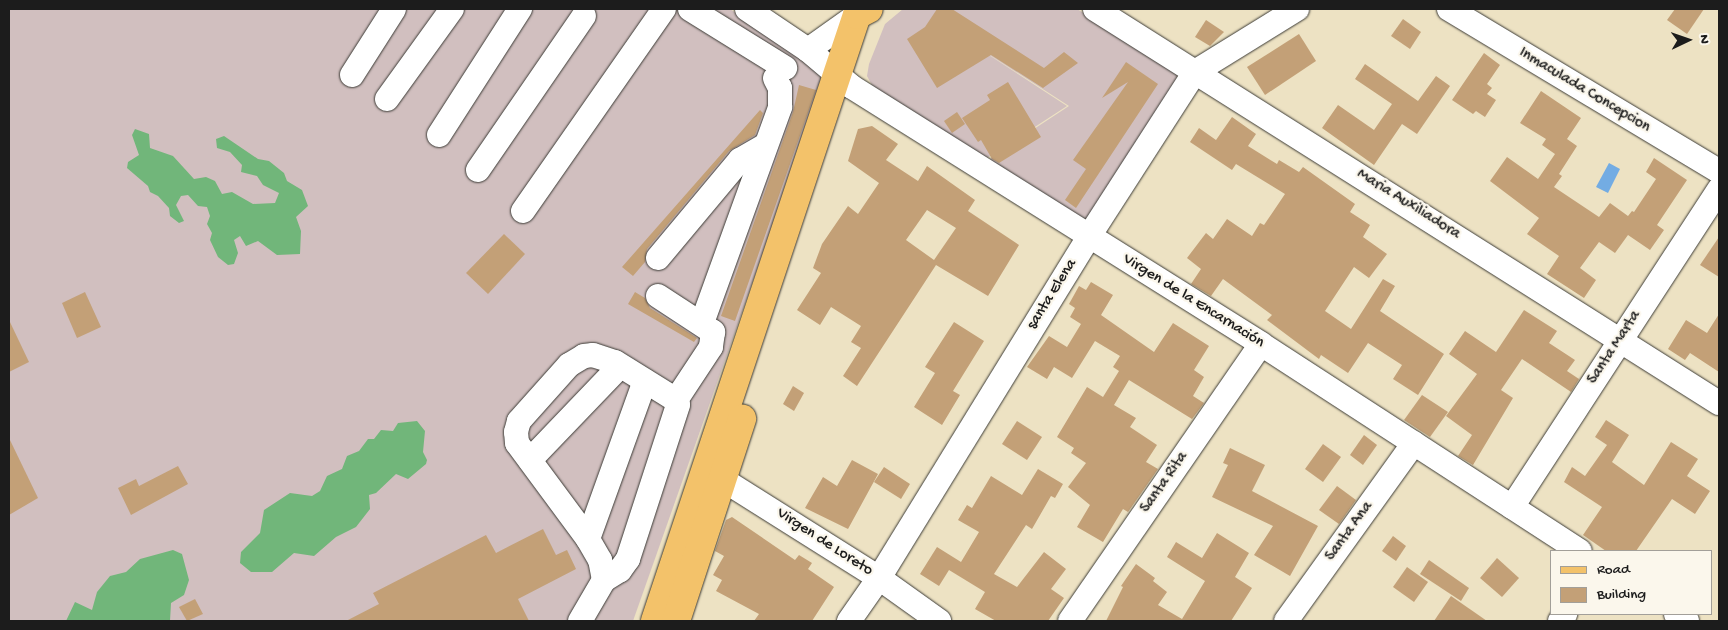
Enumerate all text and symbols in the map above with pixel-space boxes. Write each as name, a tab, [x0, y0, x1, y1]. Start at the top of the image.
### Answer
north arrow	[1663, 15, 1713, 65]
text: N	[1695, 34, 1712, 44]
street label: Inmaculada Concepcion	[1515, 44, 1653, 138]
street label: Maria Auxiliadora	[1353, 165, 1463, 245]
street label: Virgen de la Encarnación	[1119, 251, 1267, 353]
street label: santa Elena	[1024, 256, 1082, 334]
street label: Santa Marta	[1584, 307, 1646, 389]
street label: Santa Rita	[1137, 449, 1193, 517]
street label: Santa Ana	[1322, 498, 1378, 566]
street label: Virgen de Loreto	[772, 505, 876, 581]
legend	[1550, 550, 1713, 615]
text: Road	[1597, 561, 1630, 579]
text: Building	[1597, 586, 1646, 604]

